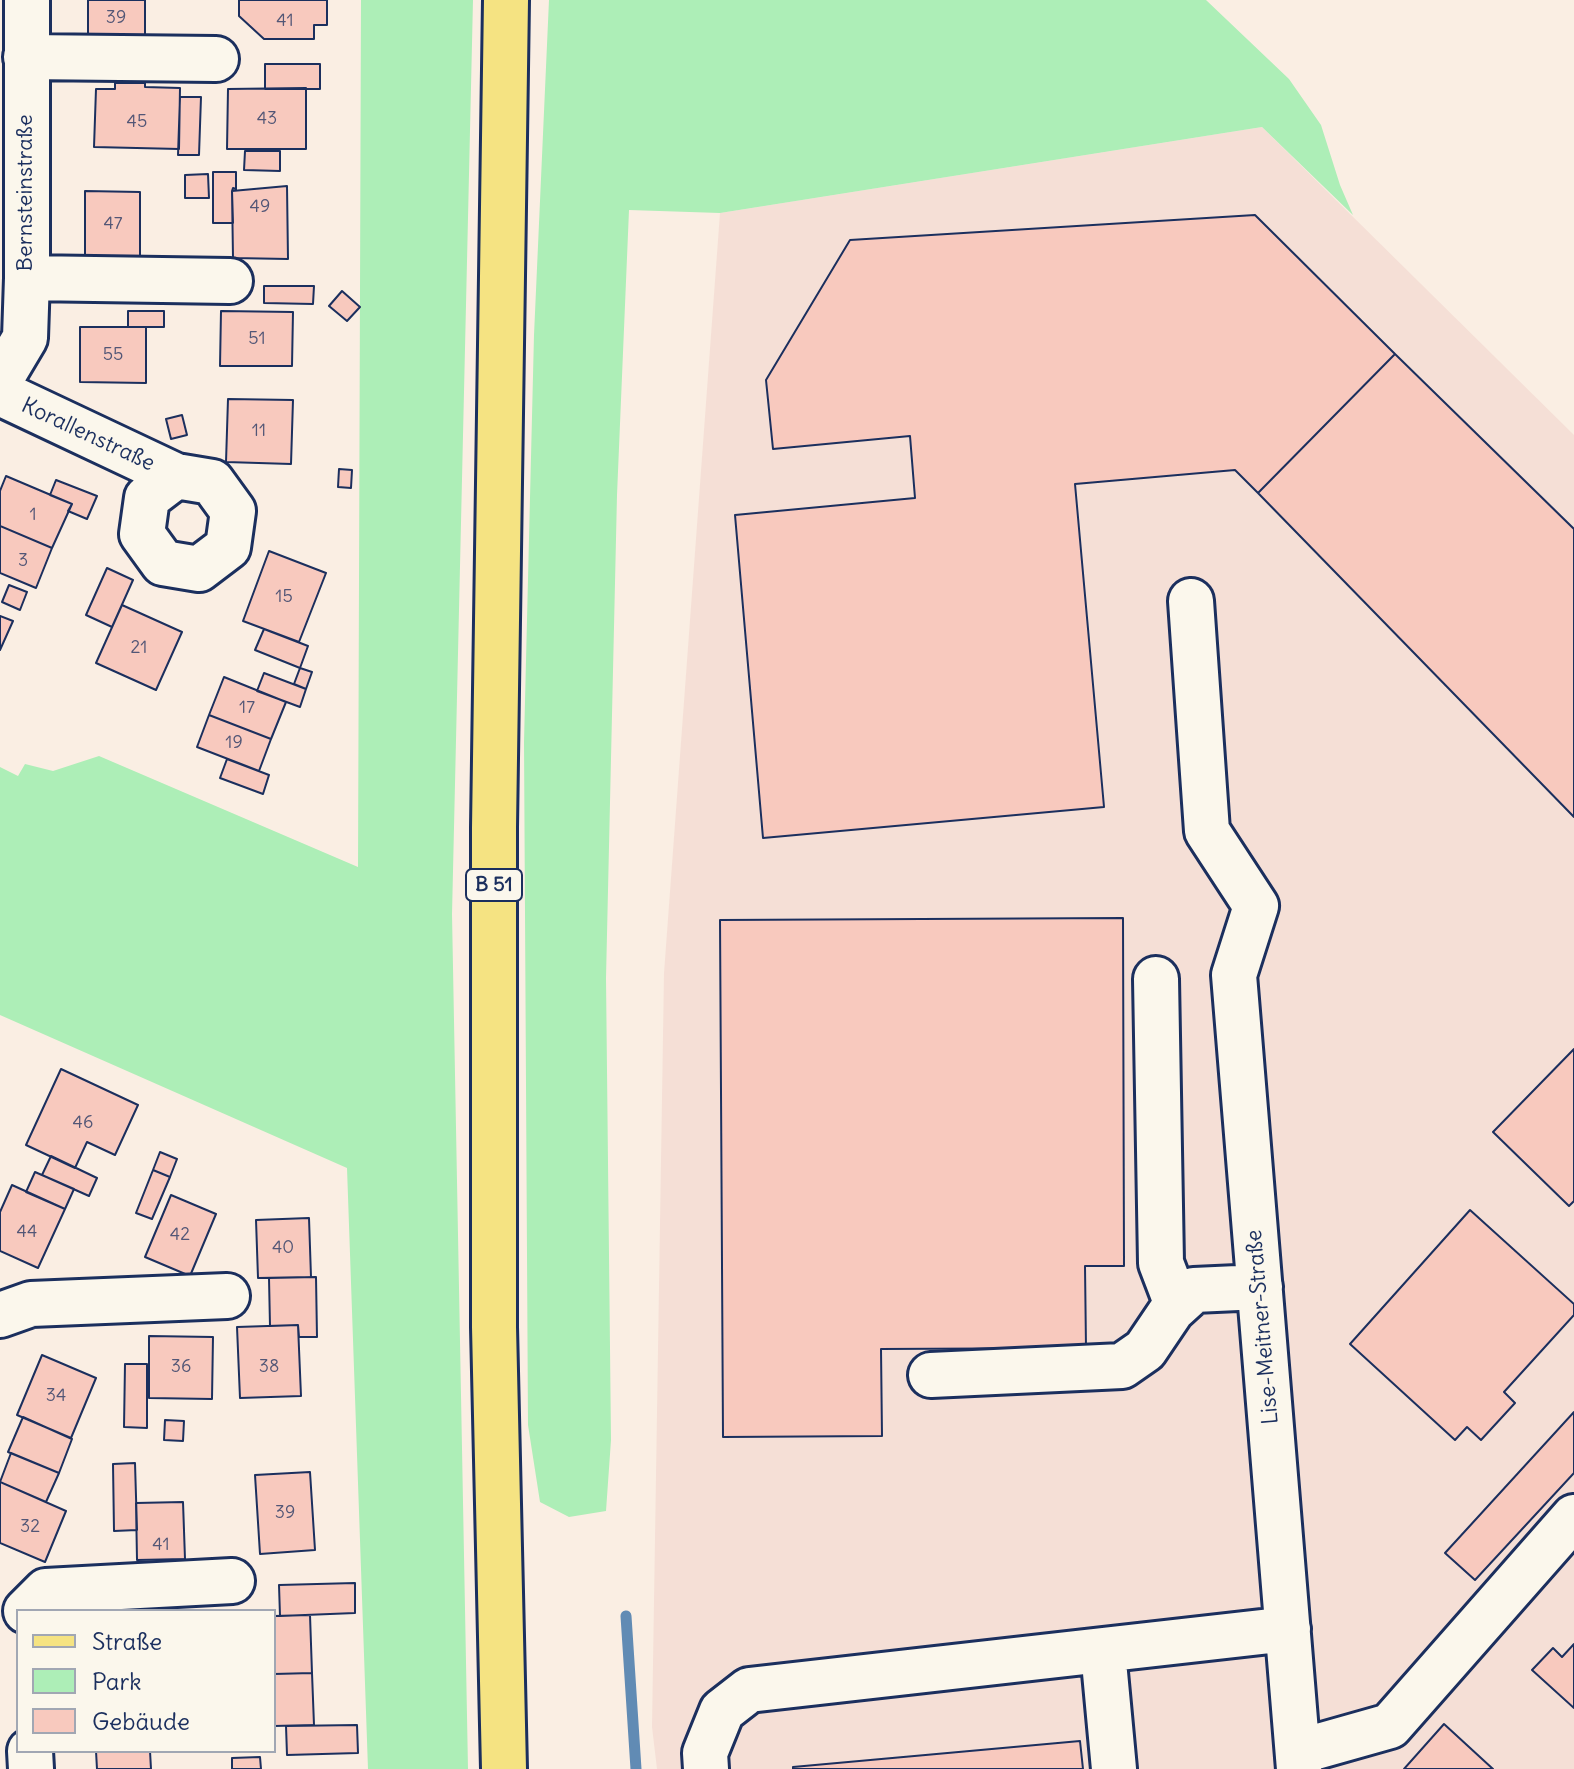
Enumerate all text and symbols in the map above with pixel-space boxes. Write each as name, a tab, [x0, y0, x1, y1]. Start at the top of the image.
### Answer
house number: 39	[106, 7, 126, 29]
house number: 41	[276, 10, 294, 32]
house number: 43	[257, 108, 277, 130]
house number: 45	[127, 111, 147, 133]
street label: Bernsteinstraße	[13, 114, 39, 272]
house number: 49	[250, 196, 270, 218]
house number: 47	[103, 213, 123, 235]
house number: 51	[248, 328, 266, 350]
house number: 55	[103, 344, 123, 366]
street label: Korallenstraße	[17, 393, 159, 477]
house number: 11	[252, 420, 266, 442]
house number: 1	[29, 504, 37, 526]
house number: 3	[18, 550, 28, 572]
house number: 15	[275, 586, 293, 608]
house number: 21	[130, 637, 148, 659]
house number: 17	[239, 697, 255, 719]
house number: 19	[225, 732, 243, 754]
road number: B 51	[466, 869, 522, 901]
house number: 46	[73, 1112, 93, 1134]
house number: 44	[17, 1221, 37, 1243]
house number: 42	[170, 1224, 190, 1246]
street label: Lise-Meitner-Straße	[1241, 1228, 1285, 1426]
house number: 40	[272, 1237, 294, 1259]
house number: 36	[171, 1356, 191, 1378]
house number: 38	[259, 1356, 279, 1378]
house number: 34	[46, 1385, 66, 1407]
house number: 39	[275, 1502, 295, 1524]
house number: 32	[20, 1516, 40, 1538]
house number: 41	[152, 1534, 170, 1556]
legend	[16, 1609, 276, 1753]
text: Straße	[92, 1626, 162, 1656]
text: Park	[92, 1666, 142, 1696]
text: Gebäude	[92, 1706, 190, 1736]

